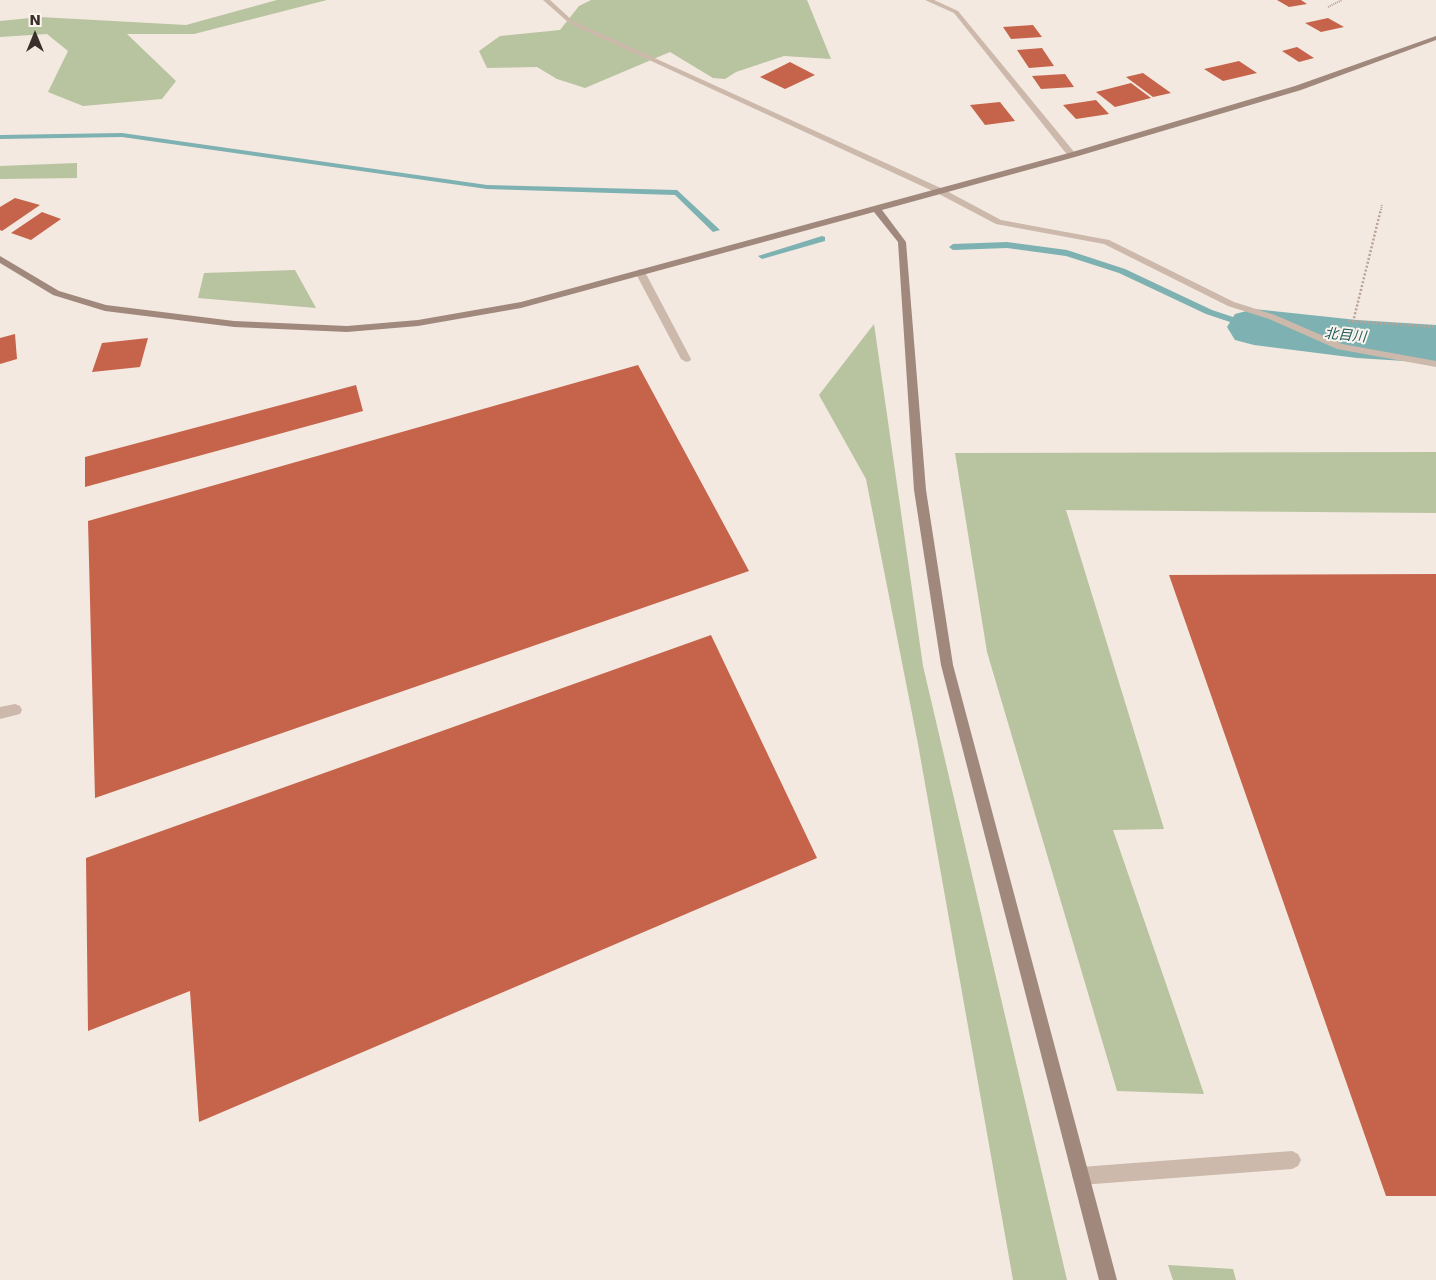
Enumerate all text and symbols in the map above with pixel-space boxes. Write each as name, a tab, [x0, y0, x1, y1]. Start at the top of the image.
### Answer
north arrow	[10, 10, 60, 60]
text: N	[29, 12, 41, 28]
water label: 北目川	[1323, 326, 1367, 346]

